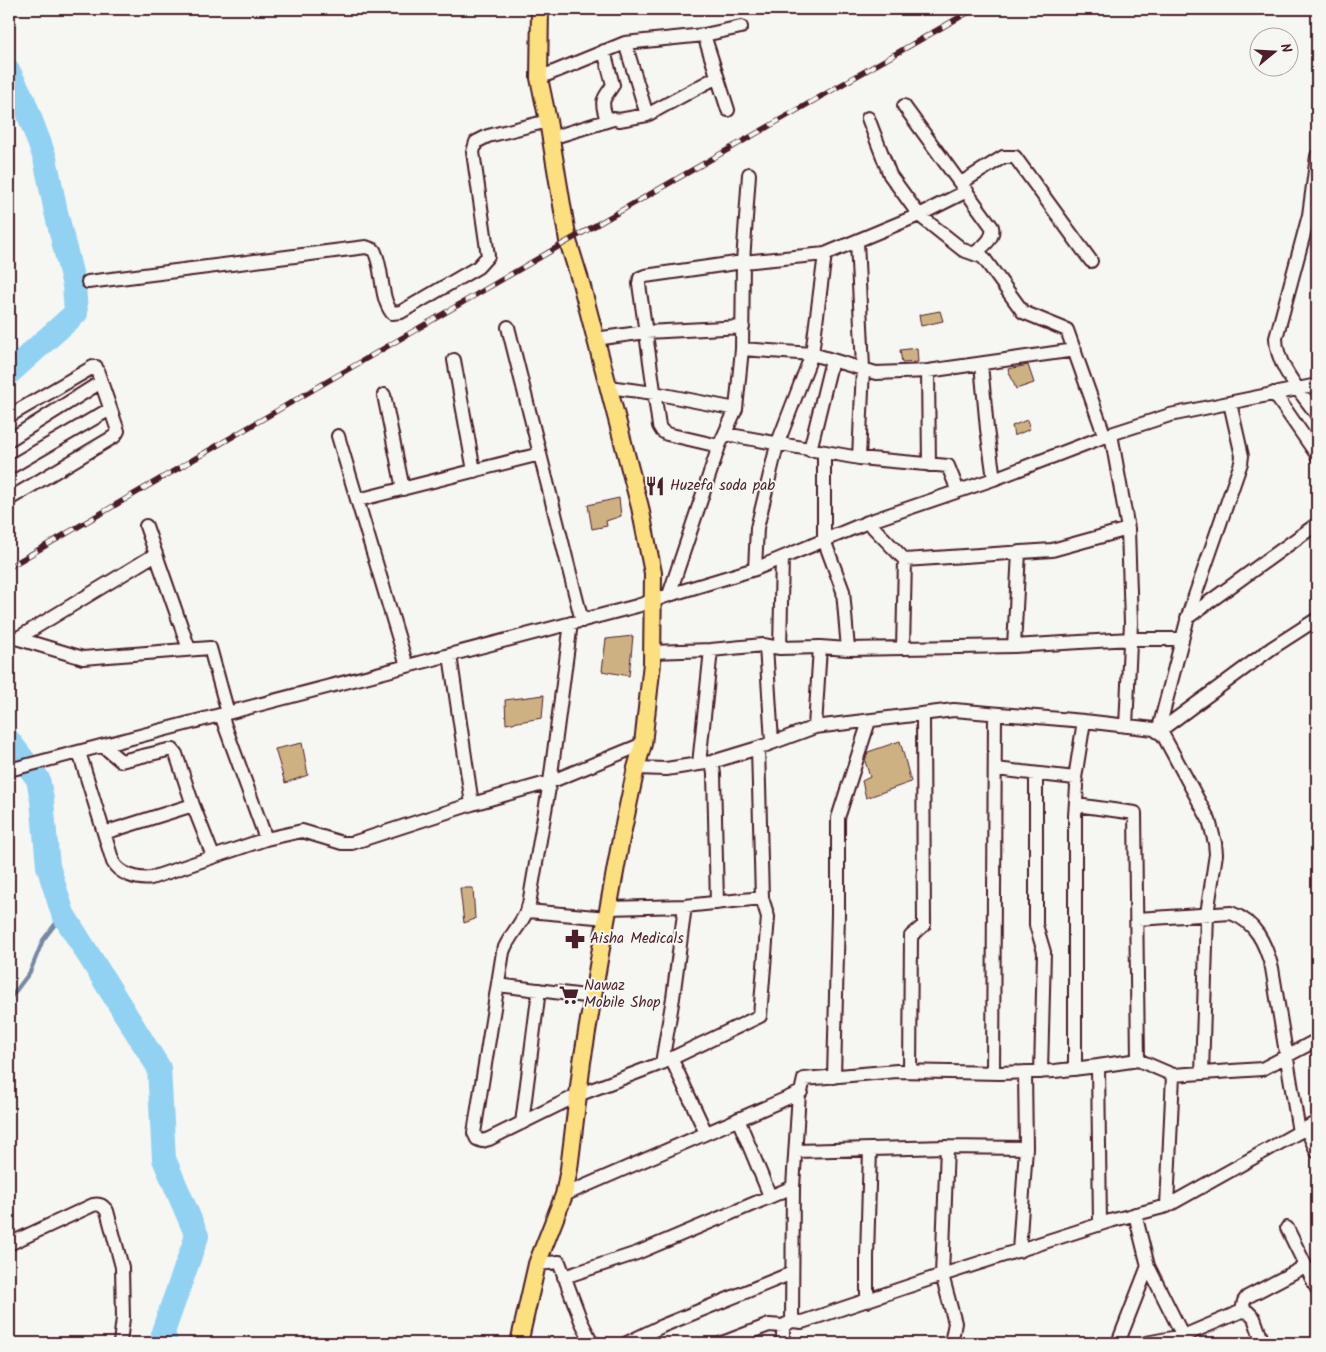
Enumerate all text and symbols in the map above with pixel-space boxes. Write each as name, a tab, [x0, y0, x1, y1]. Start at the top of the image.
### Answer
north arrow	[1248, 28, 1298, 78]
text: N	[1274, 41, 1297, 56]
place label: Huzefa soda pab	[670, 474, 775, 498]
restaurant icon: Huzefa soda pab	[644, 475, 666, 497]
place label: Aisha Medicals	[590, 927, 684, 951]
pharmacy icon: Aisha Medicals	[564, 928, 586, 950]
place label: Nawaz Mobile Shop	[584, 974, 661, 1015]
supermarket icon: Nawaz Mobile Shop	[558, 984, 580, 1006]

